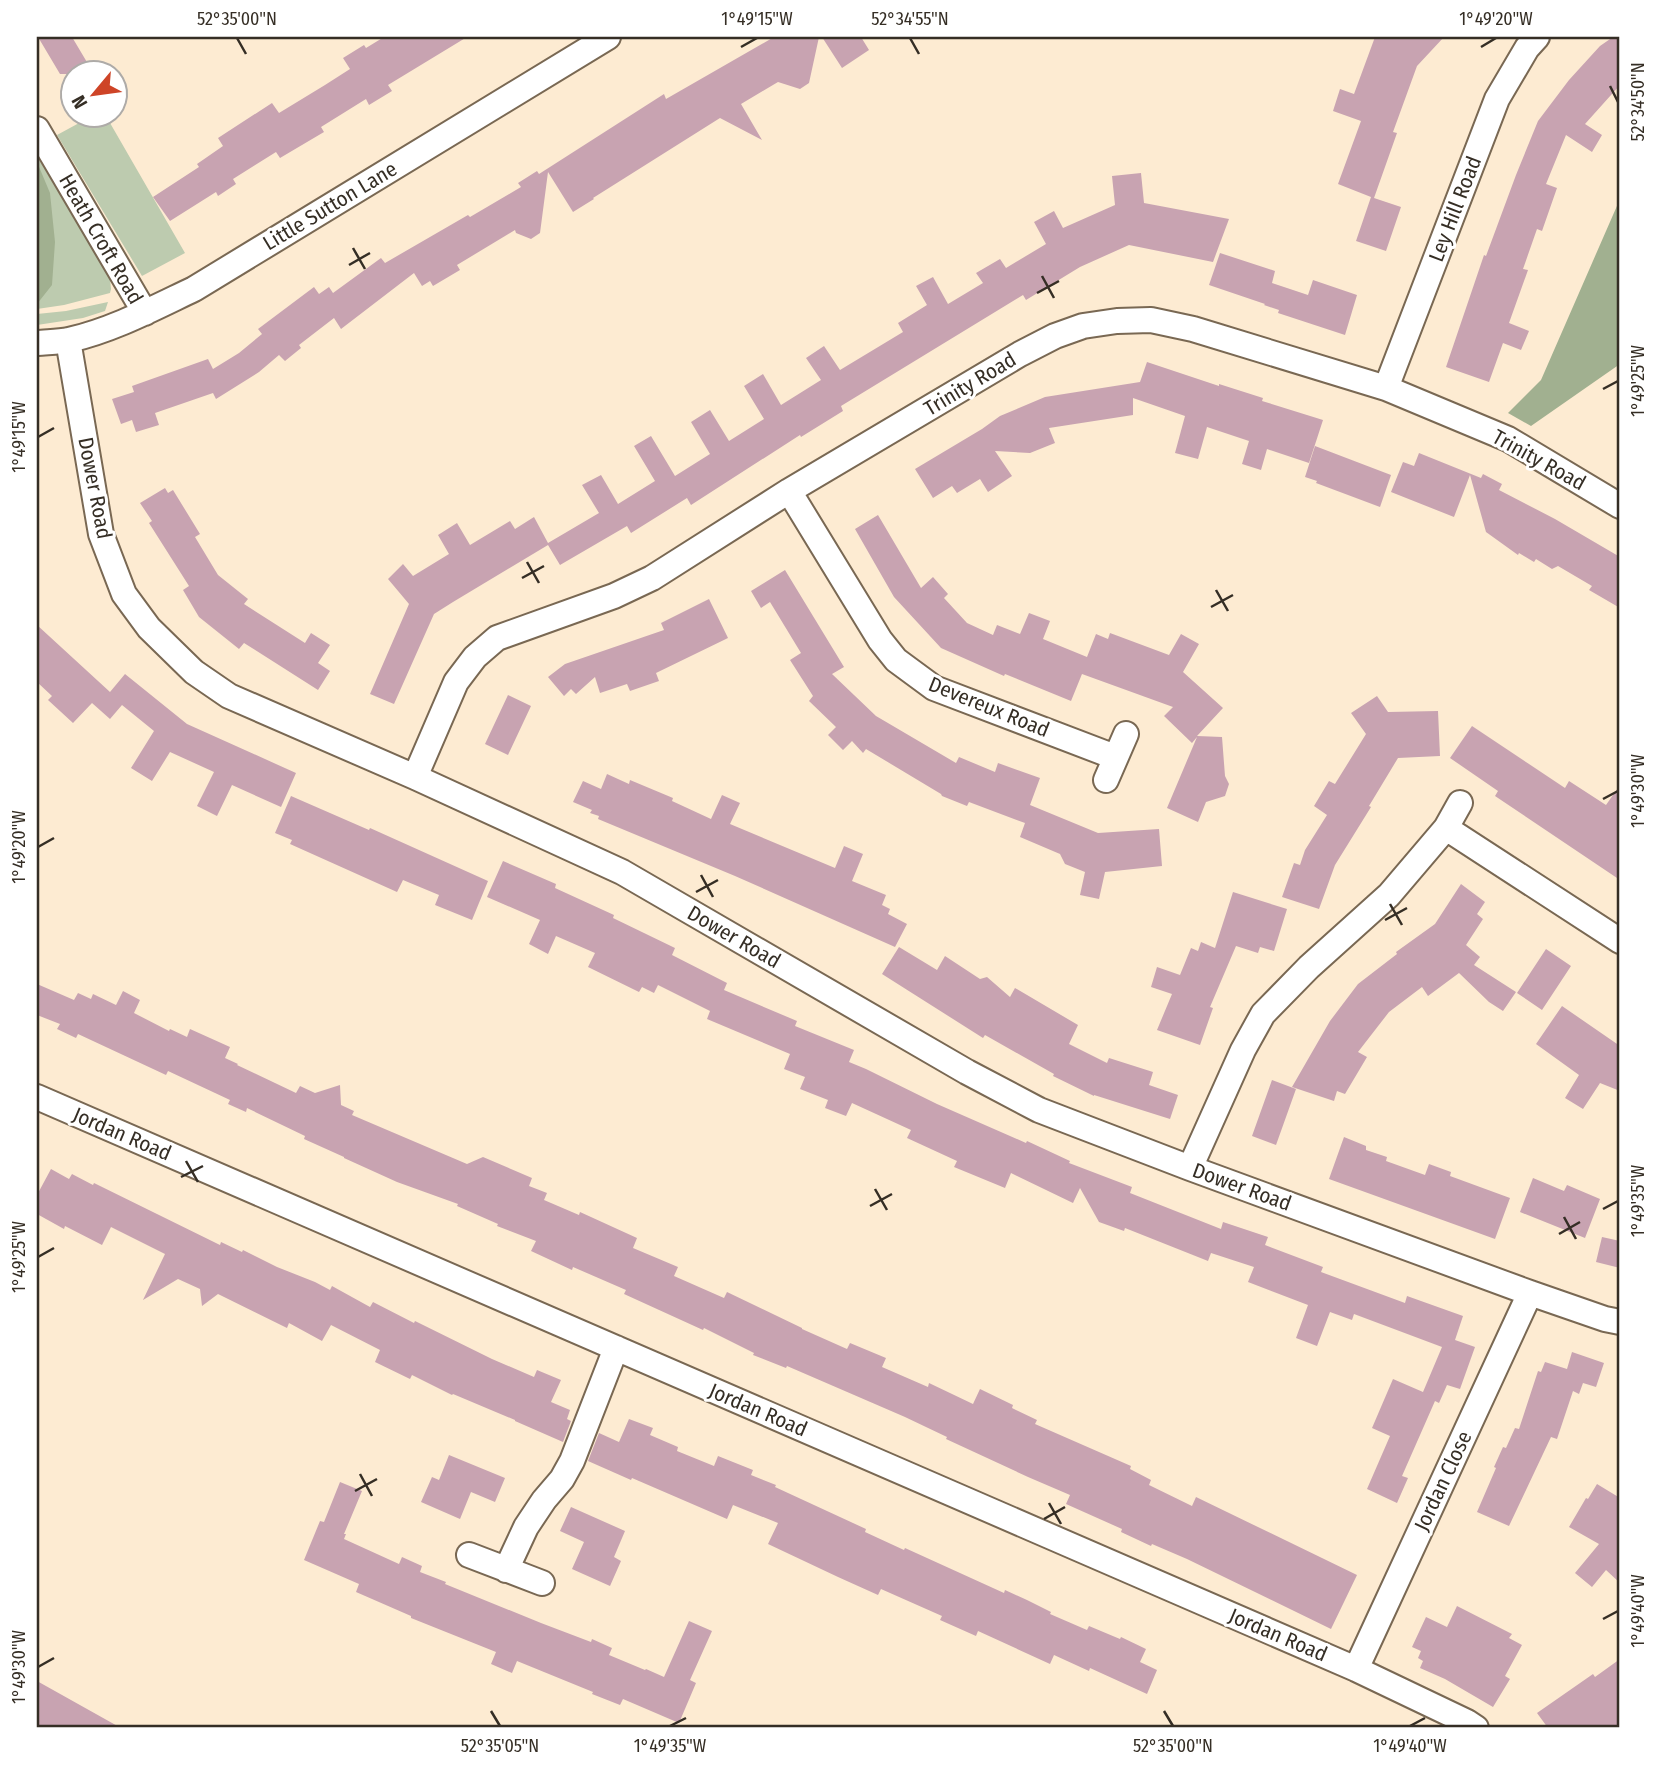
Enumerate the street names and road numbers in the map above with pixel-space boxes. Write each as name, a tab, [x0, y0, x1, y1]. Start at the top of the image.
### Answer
street label: Ley Hill Road	[1423, 153, 1487, 265]
street label: Little Sutton Lane	[258, 156, 402, 256]
street label: Heath Croft Road	[53, 169, 149, 309]
street label: Trinity Road	[919, 346, 1021, 422]
street label: Trinity Road	[1488, 424, 1590, 496]
street label: Dower Road	[72, 435, 118, 541]
street label: Devereux Road	[925, 671, 1053, 743]
street label: Dower Road	[683, 900, 785, 974]
street label: Jordan Road	[69, 1102, 175, 1166]
street label: Dower Road	[1189, 1157, 1295, 1217]
street label: Jordan Road	[705, 1378, 811, 1442]
street label: Jordan Close	[1409, 1427, 1477, 1535]
street label: Jordan Road	[1225, 1603, 1331, 1667]

